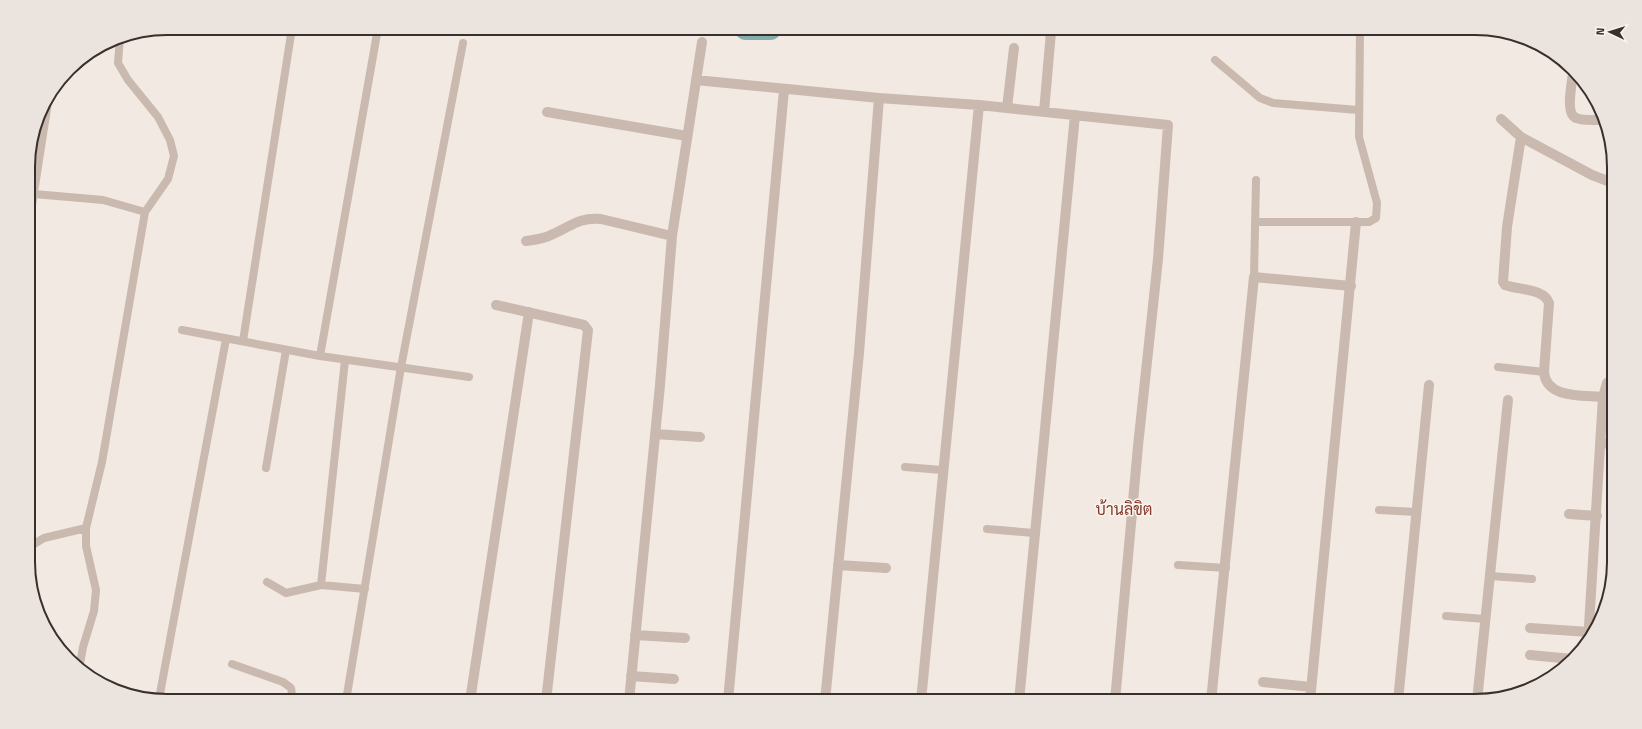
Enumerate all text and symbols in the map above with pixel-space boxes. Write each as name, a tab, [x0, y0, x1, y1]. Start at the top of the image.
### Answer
north arrow	[1590, 12, 1630, 52]
text: N	[1592, 27, 1608, 36]
district label: บ้านลิขิต	[1096, 497, 1152, 521]

